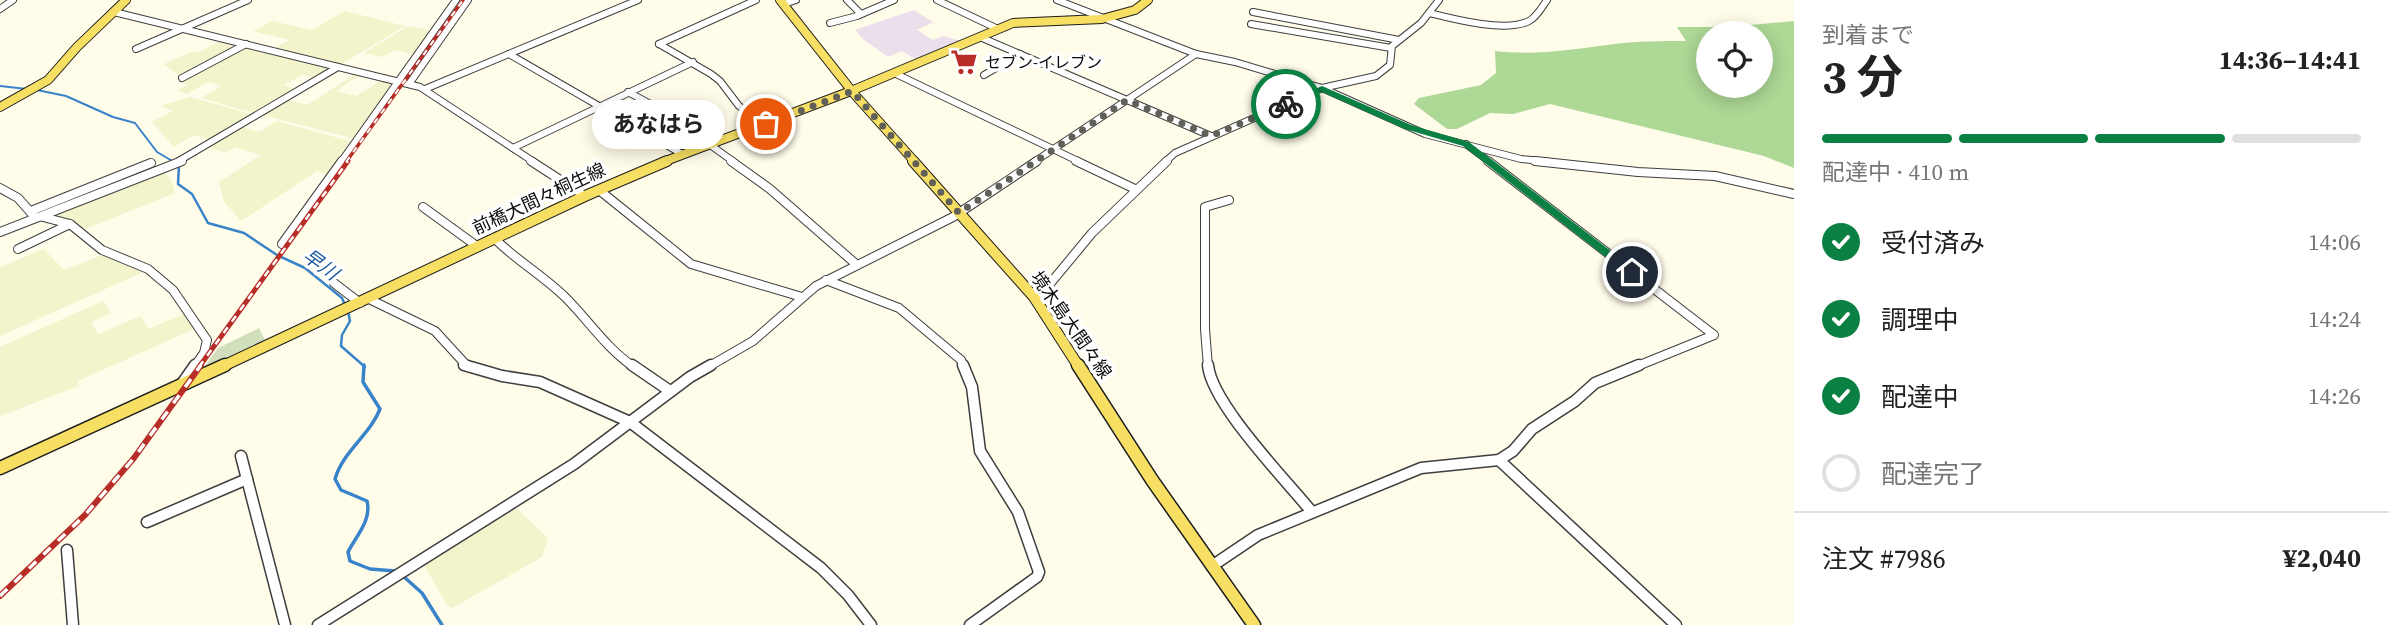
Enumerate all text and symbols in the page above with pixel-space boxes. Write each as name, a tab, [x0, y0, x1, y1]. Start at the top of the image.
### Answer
text: 到着まで	[1822, 19, 1914, 51]
map controls	[1696, 21, 1773, 98]
button: locate	[1696, 21, 1773, 98]
text: 14:36–14:41	[2219, 42, 2361, 78]
text: 3 分	[1822, 45, 1903, 108]
supermarket icon: セブン-イレブン	[949, 47, 979, 77]
place label: セブン-イレブン	[985, 51, 1102, 73]
courier	[1251, 69, 1321, 139]
icon: bike	[1267, 85, 1305, 123]
pin	[736, 94, 796, 154]
callout: あなはら	[591, 100, 724, 148]
icon: bag	[747, 105, 785, 143]
text: あなはら	[613, 108, 705, 140]
text: 配達中 · 410 m	[1822, 156, 1969, 188]
street label: 前橋大間々桐生線	[468, 157, 609, 240]
icon: check	[1822, 223, 1860, 261]
text: 受付済み	[1881, 225, 1985, 261]
text: 14:06	[2308, 226, 2361, 258]
water label: 早川	[298, 242, 346, 287]
pin	[1602, 242, 1662, 302]
icon: home	[1613, 253, 1651, 291]
street label: 境木島大間々線	[1025, 266, 1118, 383]
icon: check	[1822, 300, 1860, 338]
text: 調理中	[1881, 302, 1959, 338]
text: 14:24	[2308, 303, 2361, 335]
icon: check	[1822, 377, 1860, 415]
text: 配達中	[1881, 379, 1959, 415]
text: 14:26	[2308, 380, 2361, 412]
text: 配達完了	[1881, 456, 1985, 492]
text: ¥2,040	[2283, 540, 2361, 576]
text: 注文 #7986	[1822, 541, 1946, 577]

